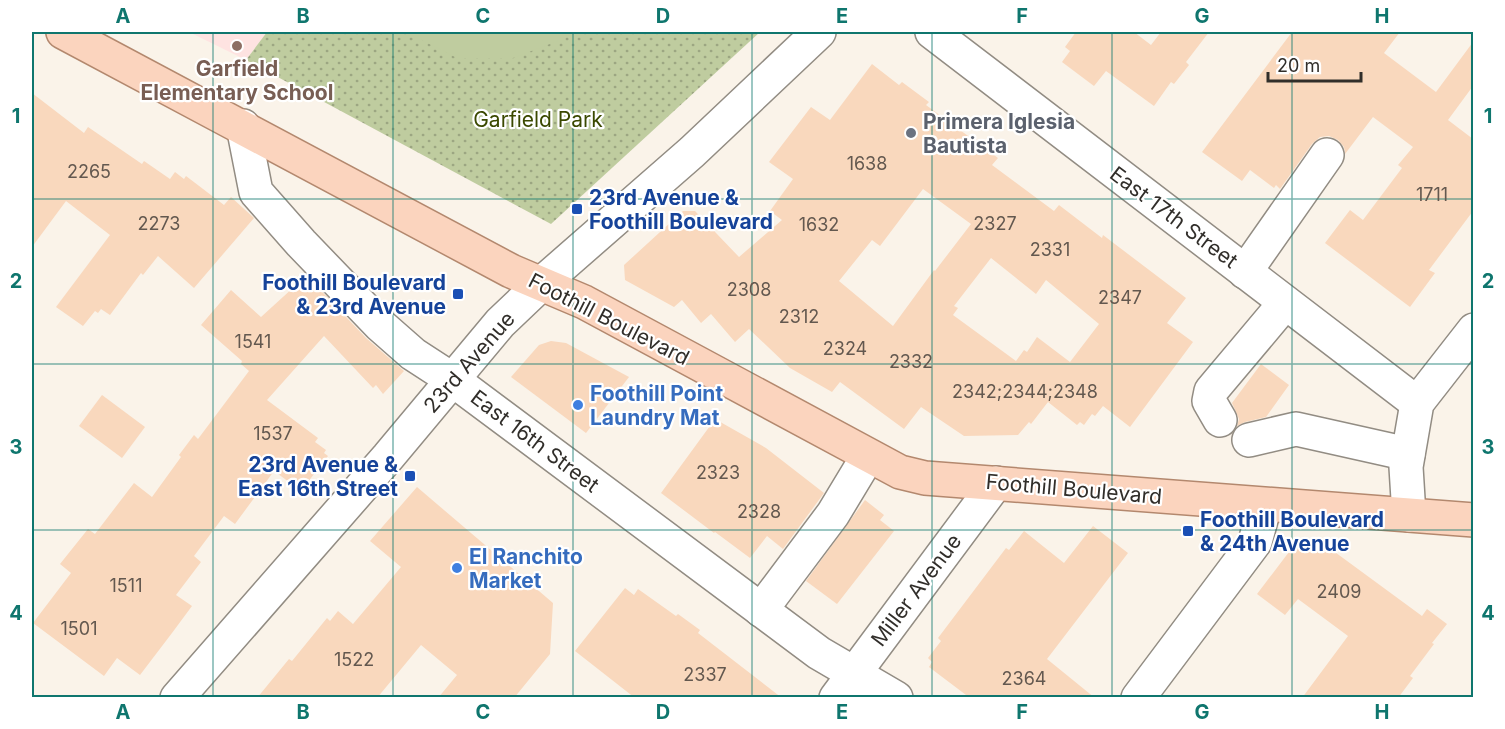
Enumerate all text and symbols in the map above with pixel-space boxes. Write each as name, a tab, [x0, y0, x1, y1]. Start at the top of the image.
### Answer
text: A	[116, 4, 131, 28]
text: B	[296, 4, 310, 28]
text: C	[476, 4, 490, 28]
text: D	[656, 4, 670, 28]
text: E	[836, 4, 848, 28]
text: F	[1016, 4, 1028, 28]
text: G	[1194, 4, 1210, 28]
text: H	[1375, 4, 1389, 28]
marker: Garfield Elementary School	[230, 39, 244, 53]
scale bar	[1268, 45, 1361, 83]
text: 20 m	[1277, 55, 1320, 76]
place label: Garfield Elementary School	[141, 56, 333, 105]
text: 1	[12, 104, 20, 128]
text: 1	[1484, 104, 1492, 128]
park label: Garfield Park	[473, 107, 603, 132]
place label: Primera Iglesia Bautista	[923, 109, 1075, 158]
marker: Primera Iglesia Bautista	[904, 126, 918, 140]
house number: 1638	[847, 153, 887, 174]
house number: 2265	[67, 161, 111, 182]
street label: East 17th Street	[1105, 161, 1243, 273]
house number: 1711	[1416, 184, 1448, 205]
place label: 23rd Avenue & Foothill Boulevard	[589, 185, 773, 234]
marker: 23rd Avenue & Foothill Boulevard	[570, 202, 584, 216]
house number: 2273	[138, 213, 180, 234]
house number: 2327	[973, 213, 1017, 234]
house number: 1632	[799, 214, 839, 235]
house number: 2331	[1030, 239, 1070, 260]
street label: Foothill Boulevard	[525, 268, 693, 370]
text: 2	[10, 269, 22, 293]
text: 2	[1482, 269, 1494, 293]
place label: Foothill Boulevard & 23rd Avenue	[262, 270, 446, 319]
house number: 2308	[727, 279, 771, 300]
marker: Foothill Boulevard & 23rd Avenue	[451, 287, 465, 301]
house number: 2347	[1098, 287, 1142, 308]
street label: 23rd Avenue	[418, 306, 520, 418]
house number: 2312	[779, 306, 819, 327]
house number: 1541	[235, 331, 271, 352]
house number: 2324	[823, 338, 867, 359]
house number: 2332	[889, 351, 933, 372]
place label: Foothill Point Laundry Mat	[590, 381, 723, 430]
house number: 2342;2344;2348	[952, 381, 1098, 402]
street label: East 16th Street	[466, 385, 604, 497]
marker: Foothill Point Laundry Mat	[571, 398, 585, 412]
house number: 1537	[253, 423, 293, 444]
text: 3	[10, 435, 22, 459]
text: 3	[1482, 435, 1494, 459]
place label: 23rd Avenue & East 16th Street	[238, 452, 399, 501]
house number: 2323	[696, 462, 740, 483]
marker: 23rd Avenue & East 16th Street	[403, 469, 417, 483]
street label: Foothill Boulevard	[985, 469, 1163, 509]
house number: 2328	[737, 501, 781, 522]
place label: Foothill Boulevard & 24th Avenue	[1200, 507, 1384, 556]
marker: Foothill Boulevard & 24th Avenue	[1181, 524, 1195, 538]
street label: Miller Avenue	[866, 529, 966, 651]
place label: El Ranchito Market	[469, 544, 583, 593]
marker: El Ranchito Market	[450, 561, 464, 575]
house number: 1511	[110, 575, 142, 596]
house number: 2409	[1317, 581, 1361, 602]
text: 4	[9, 601, 23, 625]
text: 4	[1481, 601, 1495, 625]
house number: 1501	[61, 618, 97, 639]
house number: 1522	[334, 649, 374, 670]
house number: 2337	[683, 664, 727, 685]
house number: 2364	[1002, 668, 1046, 689]
text: A	[116, 700, 131, 724]
text: B	[296, 700, 310, 724]
text: C	[476, 700, 490, 724]
text: D	[656, 700, 670, 724]
text: E	[836, 700, 848, 724]
text: F	[1016, 700, 1028, 724]
text: G	[1194, 700, 1210, 724]
text: H	[1375, 700, 1389, 724]

